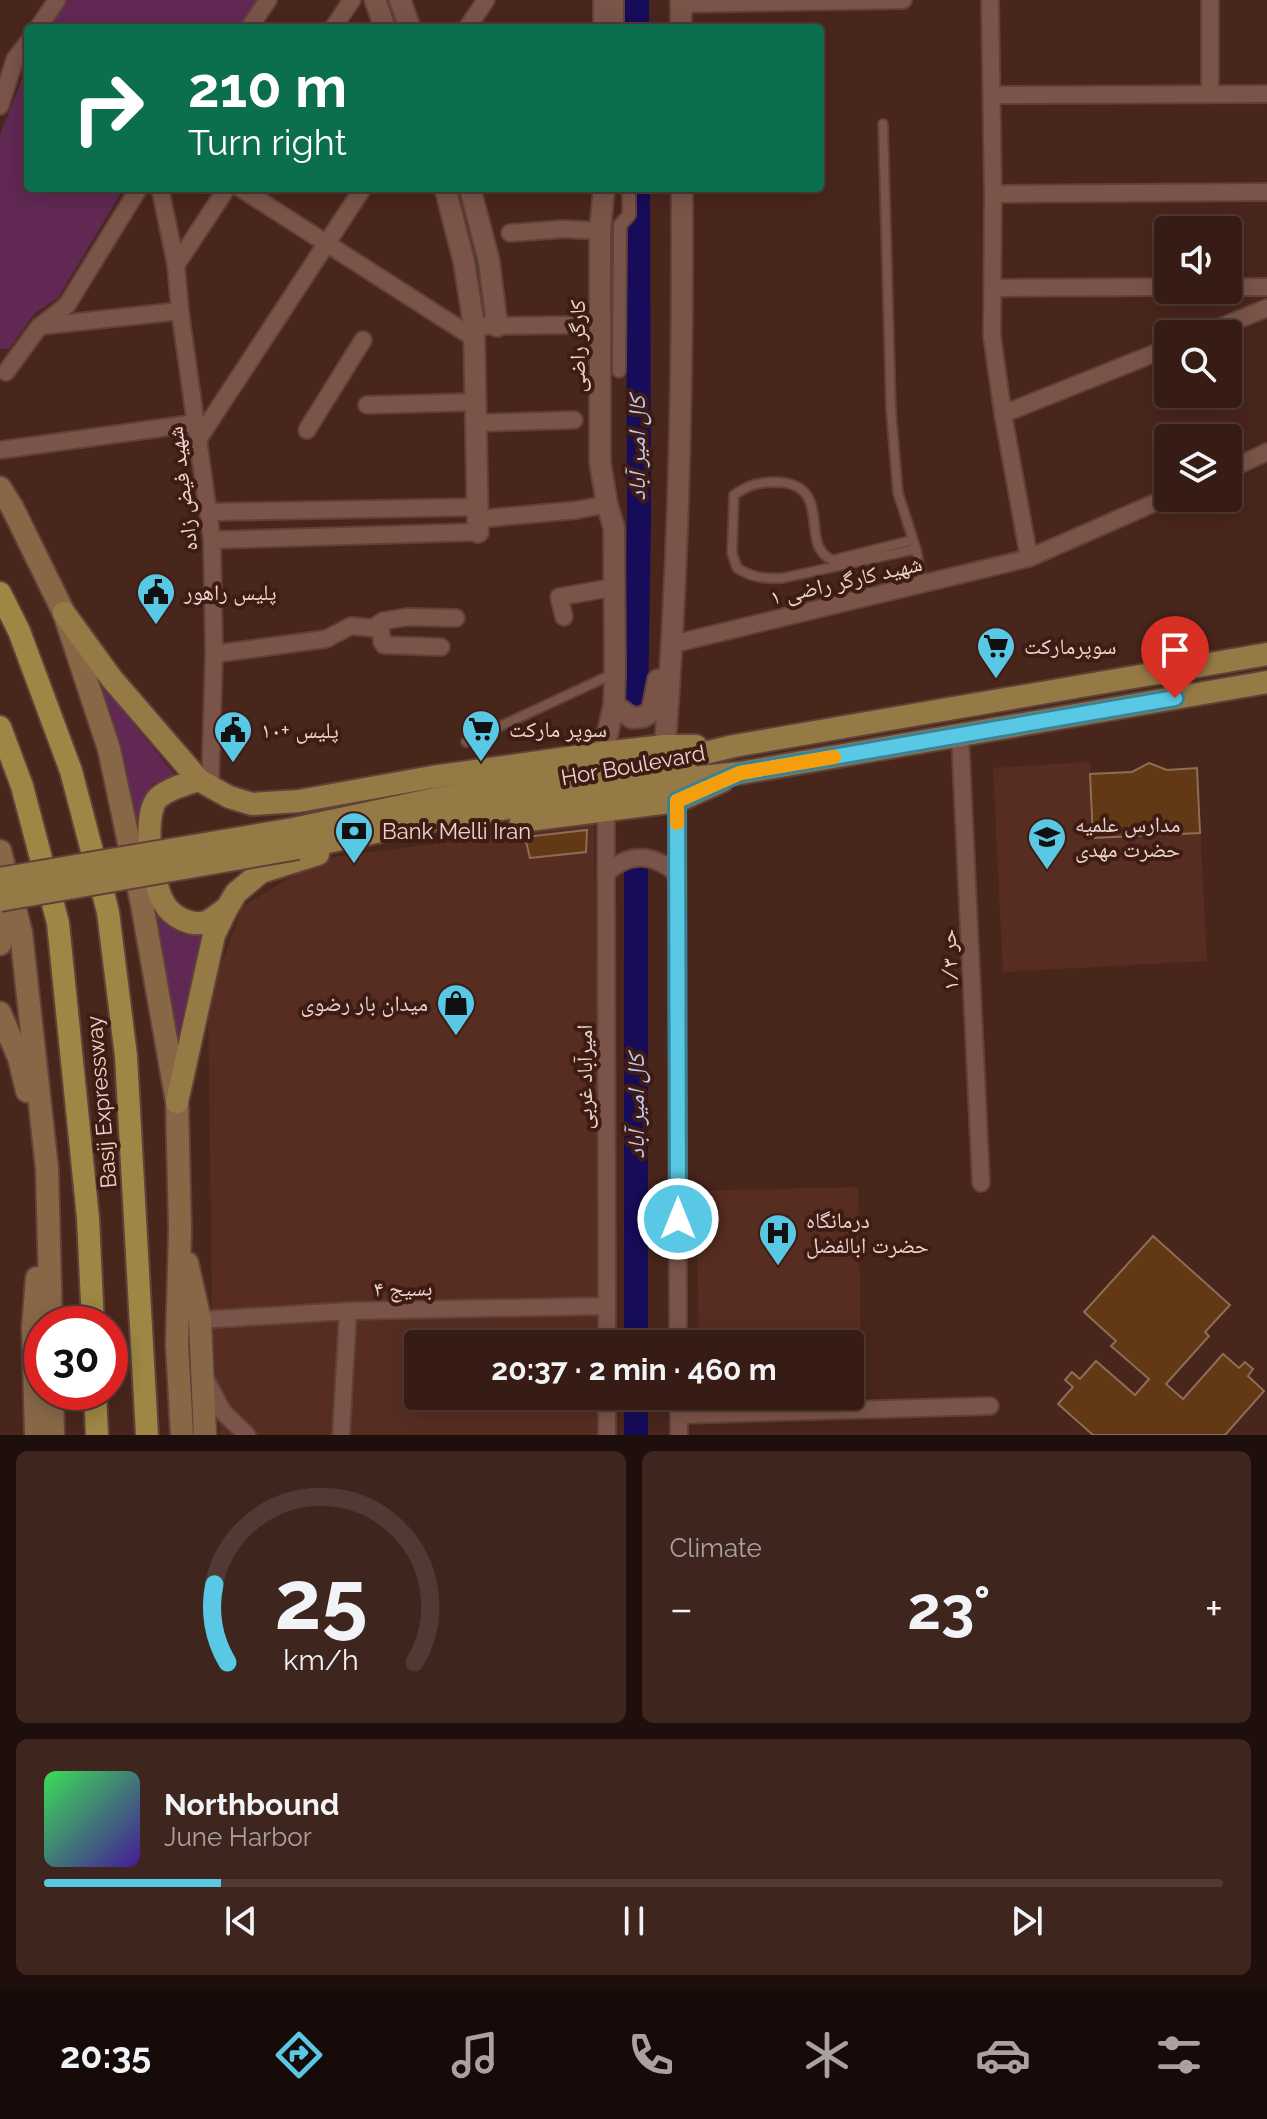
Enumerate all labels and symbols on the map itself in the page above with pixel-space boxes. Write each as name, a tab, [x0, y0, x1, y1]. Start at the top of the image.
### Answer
street label: کارگر راضی	[564, 300, 591, 392]
water label: کال امیر آباد	[622, 391, 652, 501]
street label: شهید فیض زاده	[161, 425, 204, 553]
street label: شهید کارگر راضی ۱	[767, 550, 925, 611]
public building icon: پلیس راهور	[135, 571, 177, 626]
place label: پلیس راهور	[183, 579, 277, 606]
pin	[1141, 616, 1209, 698]
supermarket icon: سوپرمارکت	[975, 625, 1017, 680]
place label: سوپرمارکت	[1024, 633, 1116, 660]
supermarket icon: سوپر مارکت	[460, 708, 502, 763]
public building icon: پلیس +۱۰	[212, 709, 254, 764]
place label: سوپر مارکت	[509, 716, 607, 743]
place label: پلیس +۱۰	[261, 717, 339, 744]
street label: Hor Boulevard	[559, 740, 707, 790]
bank icon: Bank Melli Iran	[333, 810, 375, 865]
place label: مدارس علمیه حضرت مهدی	[1075, 811, 1181, 863]
school or university icon: مدارس علمیه حضرت مهدی	[1026, 816, 1068, 871]
place label: Bank Melli Iran	[382, 818, 531, 844]
street label: حر ۱/۳	[934, 929, 964, 991]
shop icon: میدان بار رضوی	[435, 982, 477, 1037]
place label: میدان بار رضوی	[300, 990, 428, 1017]
street label: Basij Expressway	[80, 1015, 121, 1189]
street label: امیرآباد غربی	[571, 1025, 598, 1129]
water label: کال امیر آباد	[621, 1049, 651, 1159]
position arrow	[636, 1177, 720, 1261]
place label: درمانگاه حضرت ابالفضل	[806, 1207, 929, 1259]
hospital icon: درمانگاه حضرت ابالفضل	[757, 1212, 799, 1267]
street label: بسیج ۴	[373, 1274, 433, 1303]
speed limit sign: 30	[24, 1306, 128, 1410]

